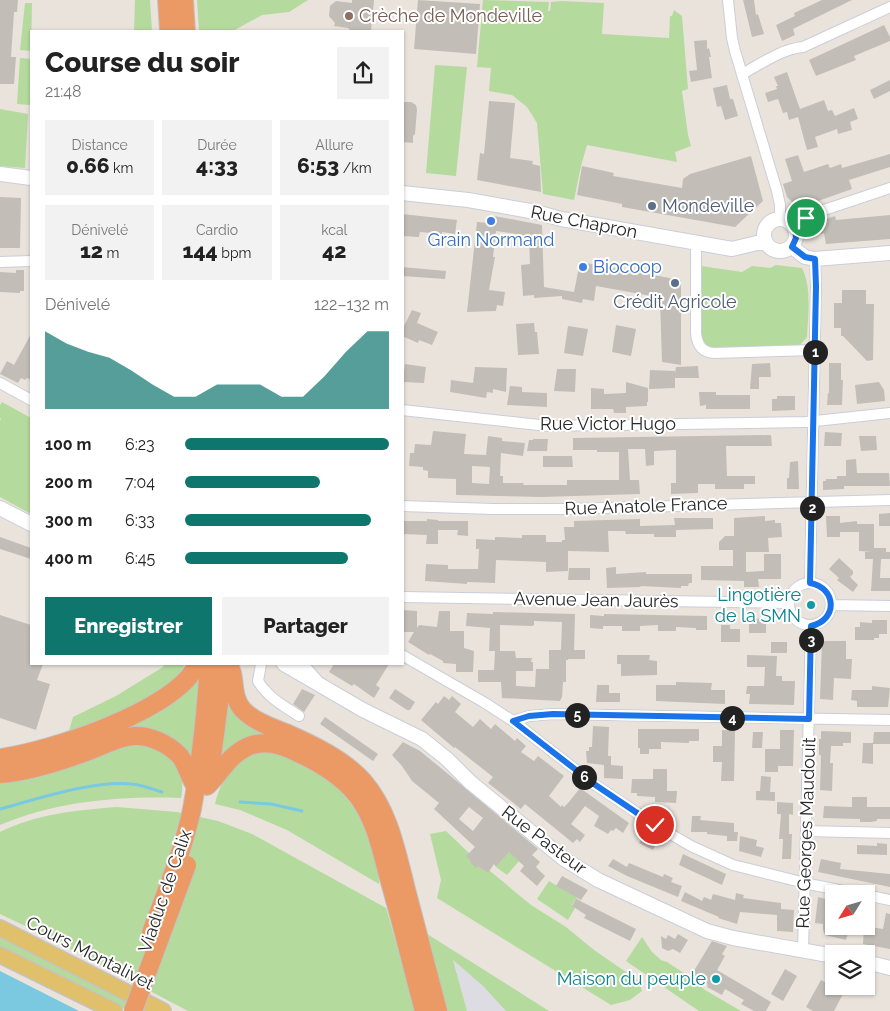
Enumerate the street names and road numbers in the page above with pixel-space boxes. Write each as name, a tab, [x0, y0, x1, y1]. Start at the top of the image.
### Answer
street label: Rue Chapron	[529, 201, 639, 242]
street label: Rue Victor Hugo	[540, 413, 676, 434]
street label: Rue Anatole France	[564, 492, 728, 519]
street label: Avenue Jean Jaurès	[513, 588, 679, 611]
street label: Rue Georges Maudouit	[792, 737, 819, 929]
street label: Rue Pasteur	[498, 801, 591, 879]
street label: Viaduc de Calix	[134, 827, 195, 955]
street label: Cours Montalivet	[23, 911, 158, 994]

